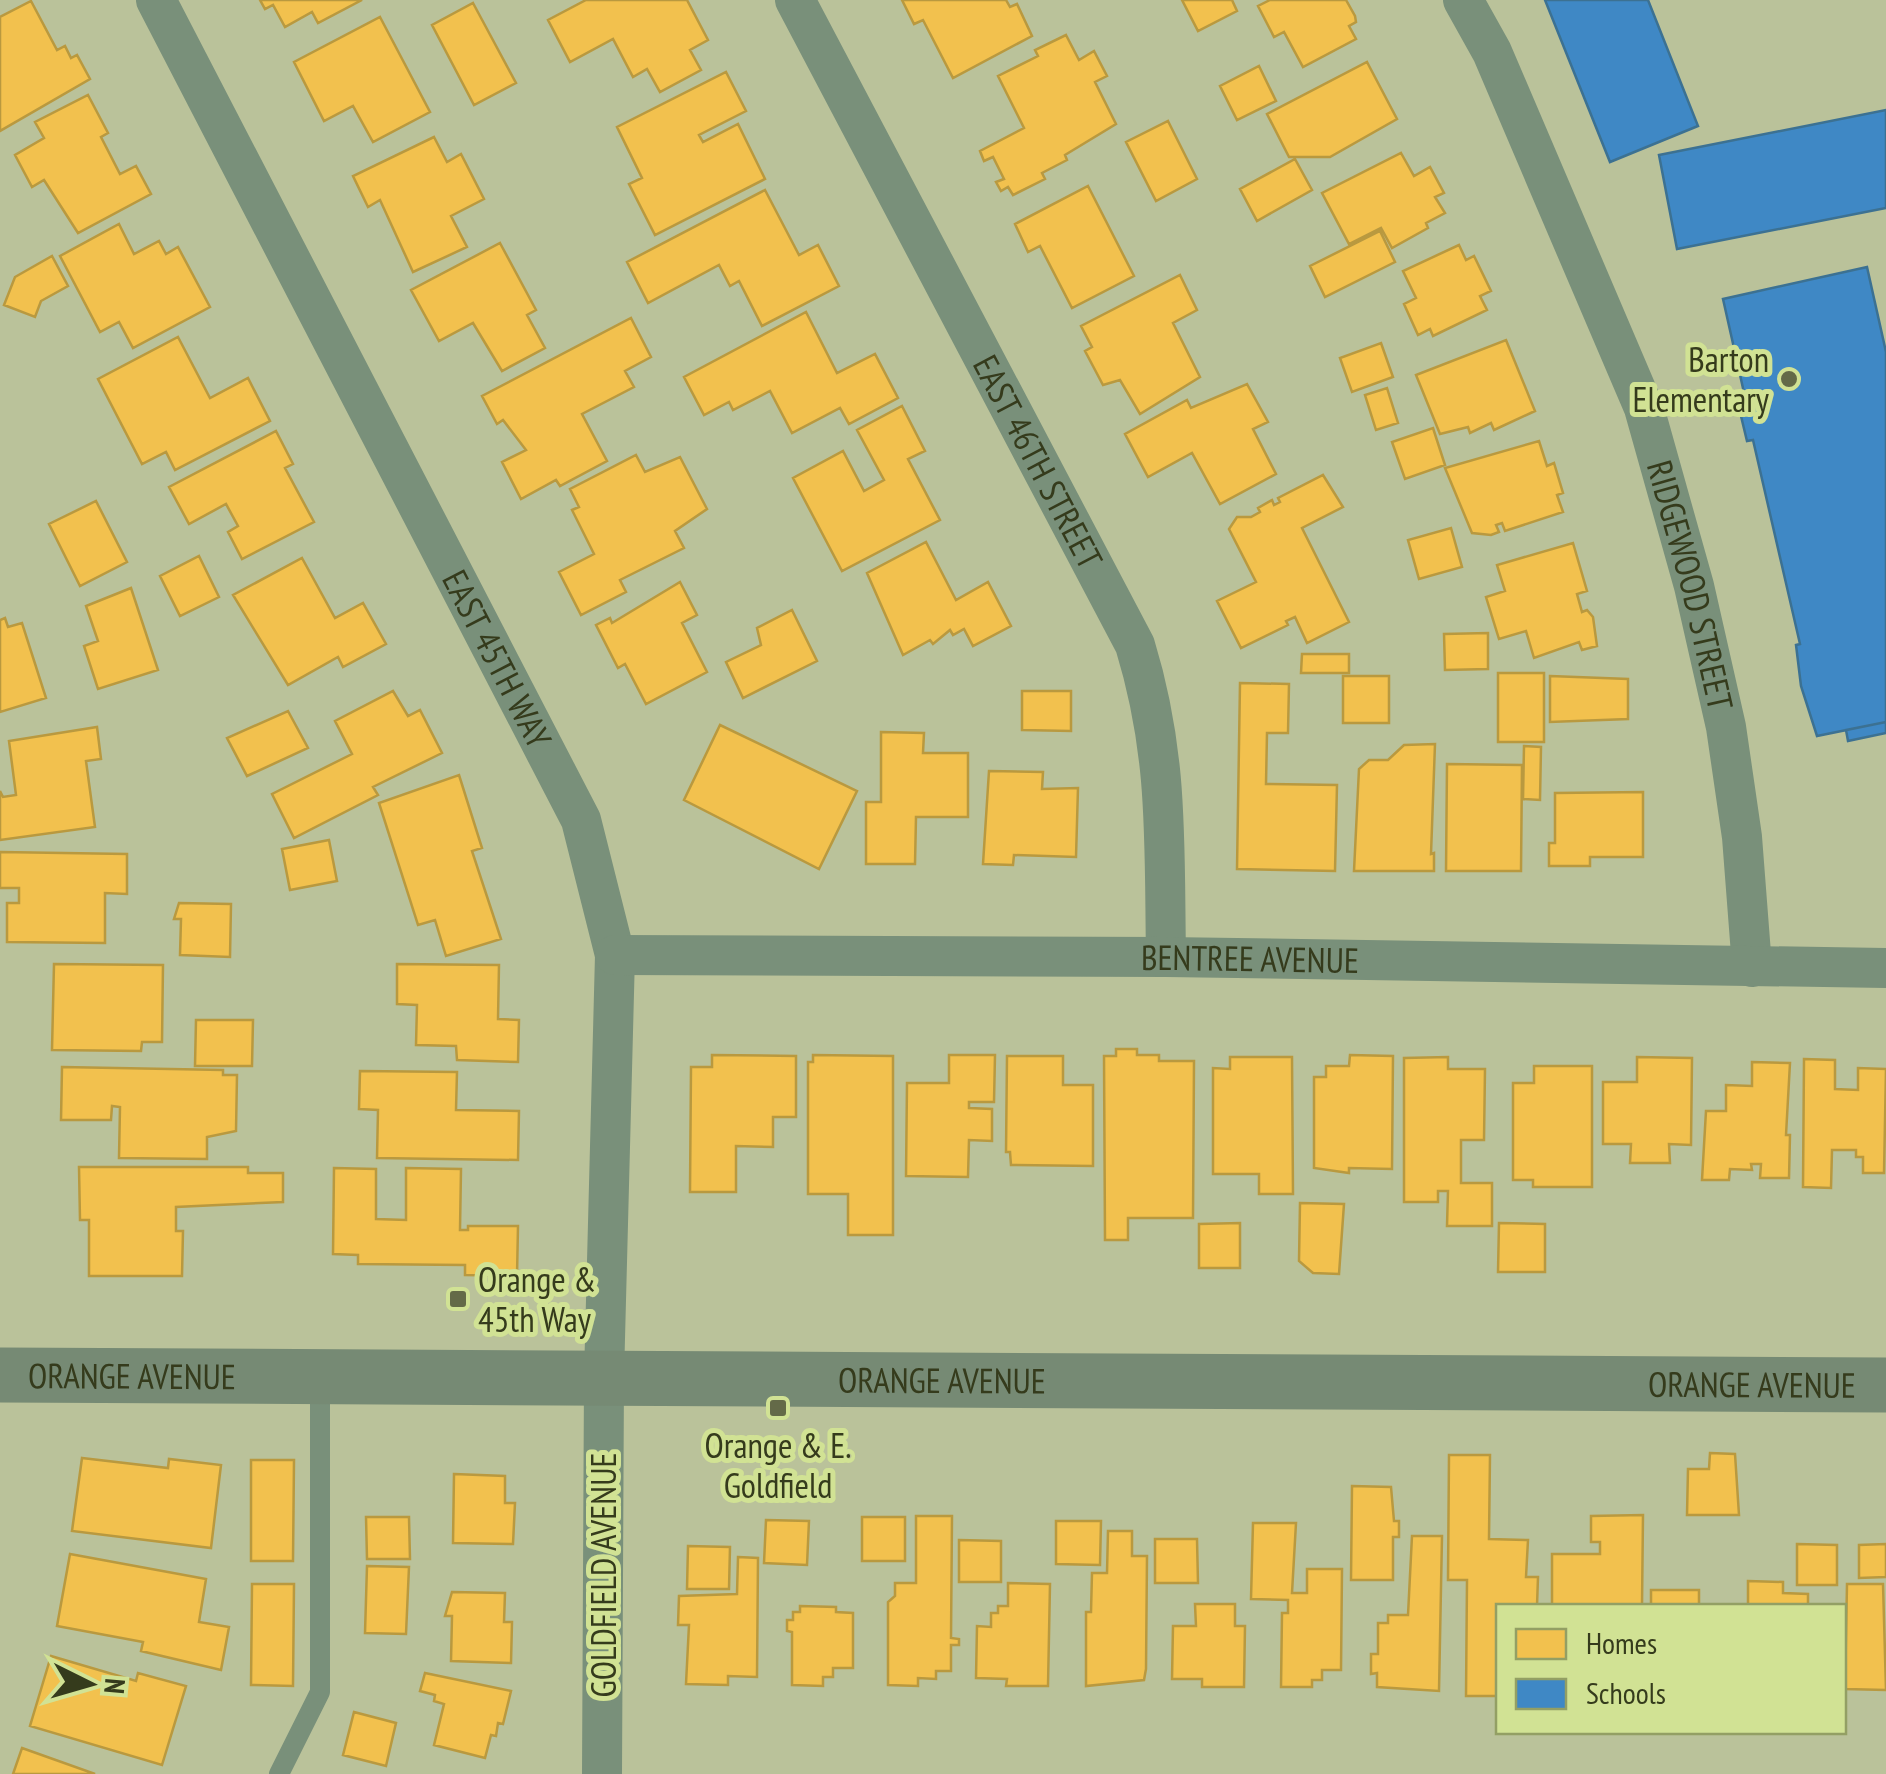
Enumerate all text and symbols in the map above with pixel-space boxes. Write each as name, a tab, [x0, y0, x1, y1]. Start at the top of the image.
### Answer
place label: Barton Elementary	[1632, 336, 1770, 422]
street label: EAST 46TH STREET	[963, 347, 1114, 577]
marker: Barton Elementary	[1778, 368, 1800, 390]
street label: RIDGEWOOD STREET	[1637, 455, 1744, 715]
street label: EAST 45TH WAY	[432, 562, 563, 756]
street label: BENTREE AVENUE	[1141, 934, 1359, 983]
place label: Orange & 45th Way	[478, 1256, 596, 1342]
marker: Orange & 45th Way	[447, 1288, 469, 1310]
street label: ORANGE AVENUE	[28, 1352, 236, 1399]
street label: ORANGE AVENUE	[838, 1356, 1046, 1404]
street label: ORANGE AVENUE	[1648, 1361, 1856, 1408]
marker: Orange & E. Goldfield	[767, 1397, 789, 1419]
place label: Orange & E. Goldfield	[705, 1422, 851, 1508]
street label: GOLDFIELD AVENUE	[580, 1453, 626, 1697]
legend	[1496, 1604, 1846, 1734]
text: Homes	[1586, 1623, 1657, 1662]
north arrow	[40, 1634, 140, 1734]
text: Schools	[1586, 1673, 1666, 1712]
text: N	[96, 1677, 134, 1695]

